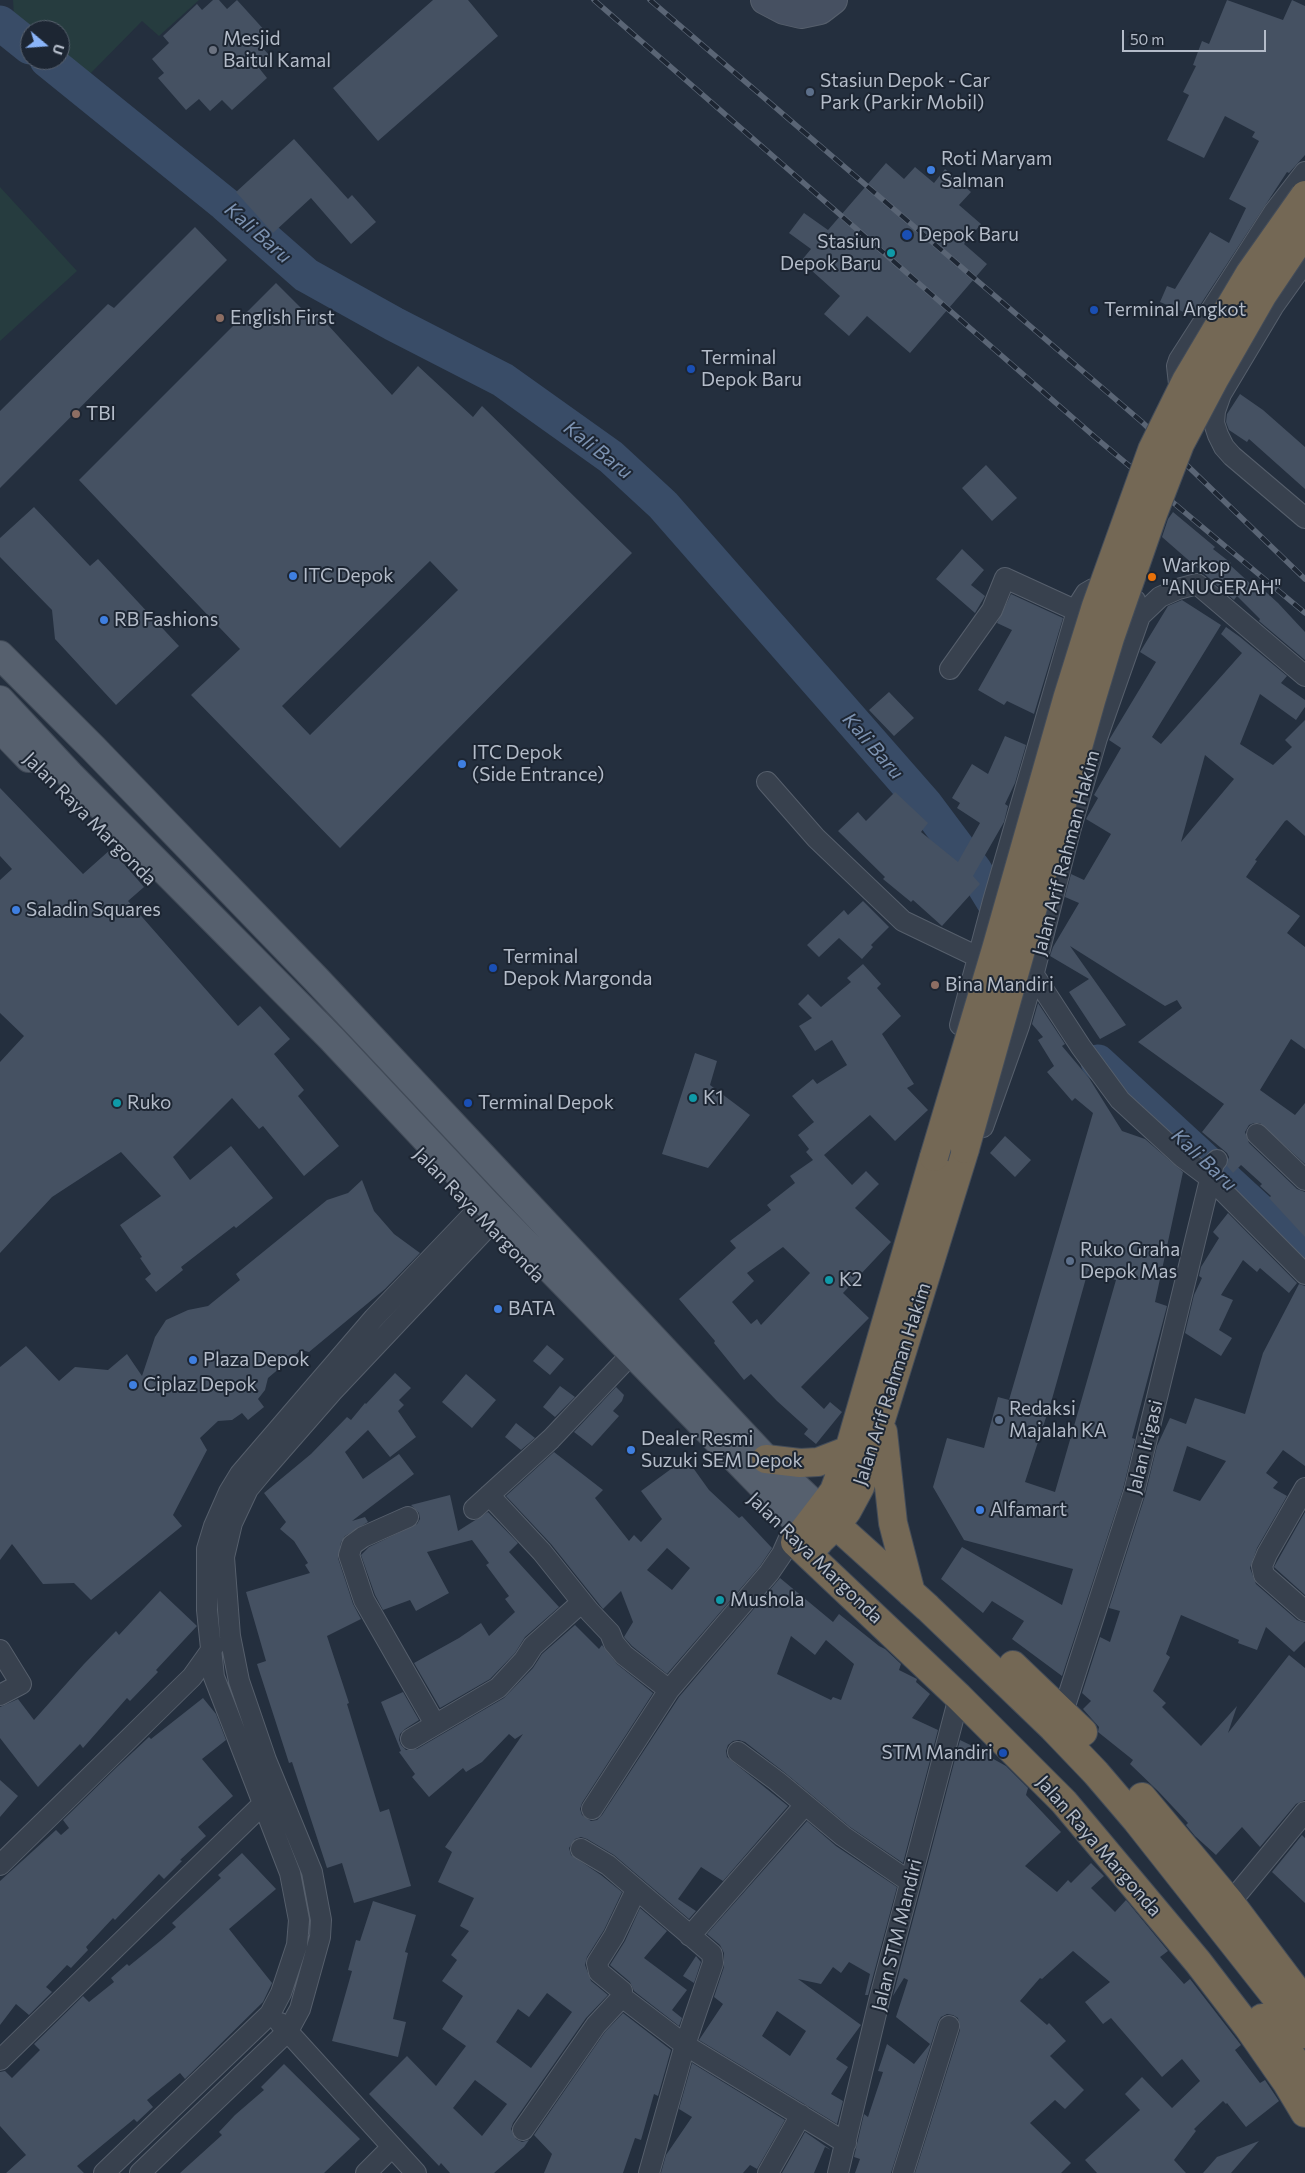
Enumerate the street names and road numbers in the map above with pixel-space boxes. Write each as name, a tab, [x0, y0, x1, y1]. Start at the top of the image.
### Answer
street label: Jalan Raya Margonda	[19, 748, 161, 890]
street label: Jalan Arif Rahman Hakim	[1028, 748, 1104, 958]
street label: Jalan Raya Margonda	[409, 1143, 549, 1287]
street label: Jalan Arif Rahman Hakim	[848, 1280, 936, 1488]
street label: Jalan Irigasi	[1122, 1398, 1168, 1496]
street label: Jalan Raya Margonda	[743, 1488, 887, 1628]
street label: Jalan Raya Margonda	[1032, 1771, 1166, 1921]
street label: Jalan STM Mandiri	[867, 1856, 927, 2014]

